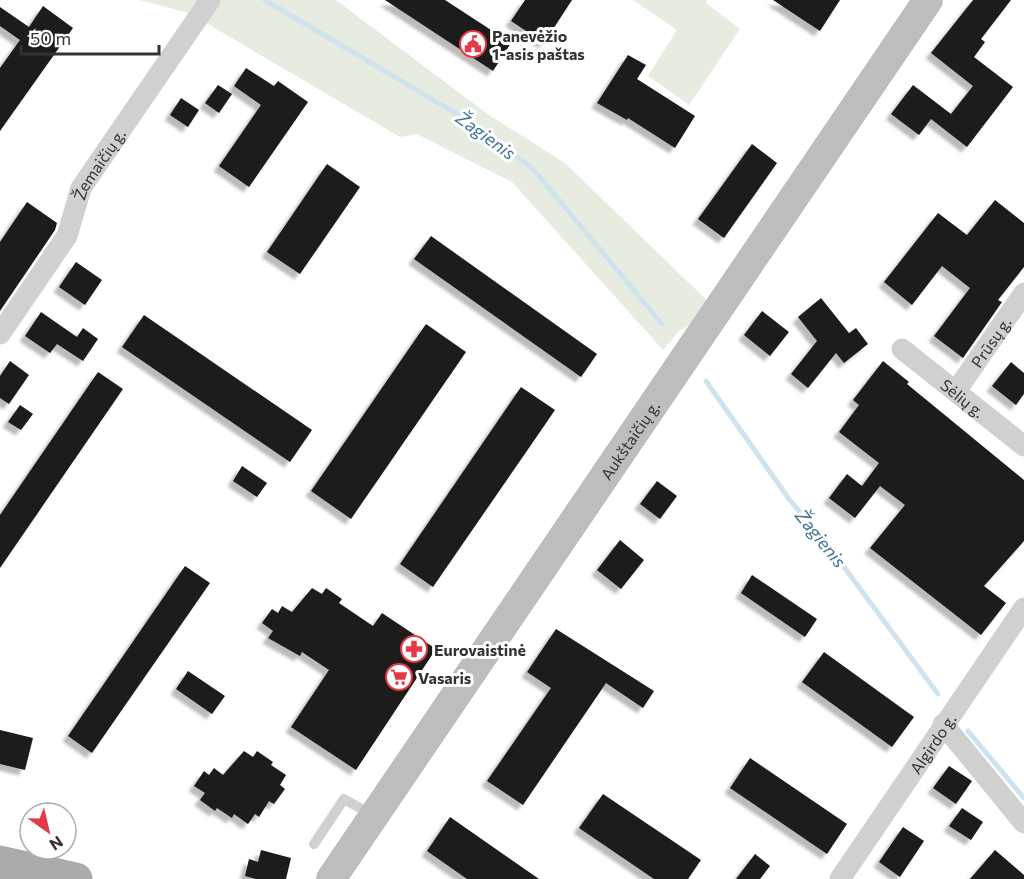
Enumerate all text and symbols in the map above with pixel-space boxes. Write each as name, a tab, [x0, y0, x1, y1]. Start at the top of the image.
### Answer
scale bar	[21, 18, 159, 56]
place label: Panevėžio 1-asis paštas	[492, 26, 585, 63]
text: 50 m	[30, 27, 71, 49]
public building icon: Panevėžio 1-asis paštas	[458, 29, 488, 59]
water label: Žagienis	[451, 105, 520, 164]
street label: Žemaičių g.	[69, 125, 129, 202]
street label: Prūsų g.	[966, 313, 1014, 371]
street label: Sėlių g.	[937, 374, 989, 421]
street label: Aukštaičių g.	[596, 397, 663, 483]
water label: Žagienis	[790, 504, 851, 572]
pharmacy icon: Eurovaistinė	[399, 634, 429, 664]
place label: Eurovaistinė	[434, 640, 526, 659]
supermarket icon: Vasaris	[384, 662, 414, 692]
place label: Vasaris	[418, 668, 471, 687]
street label: Algirdo g.	[905, 710, 959, 777]
north arrow	[18, 801, 78, 861]
text: N	[46, 833, 67, 855]

